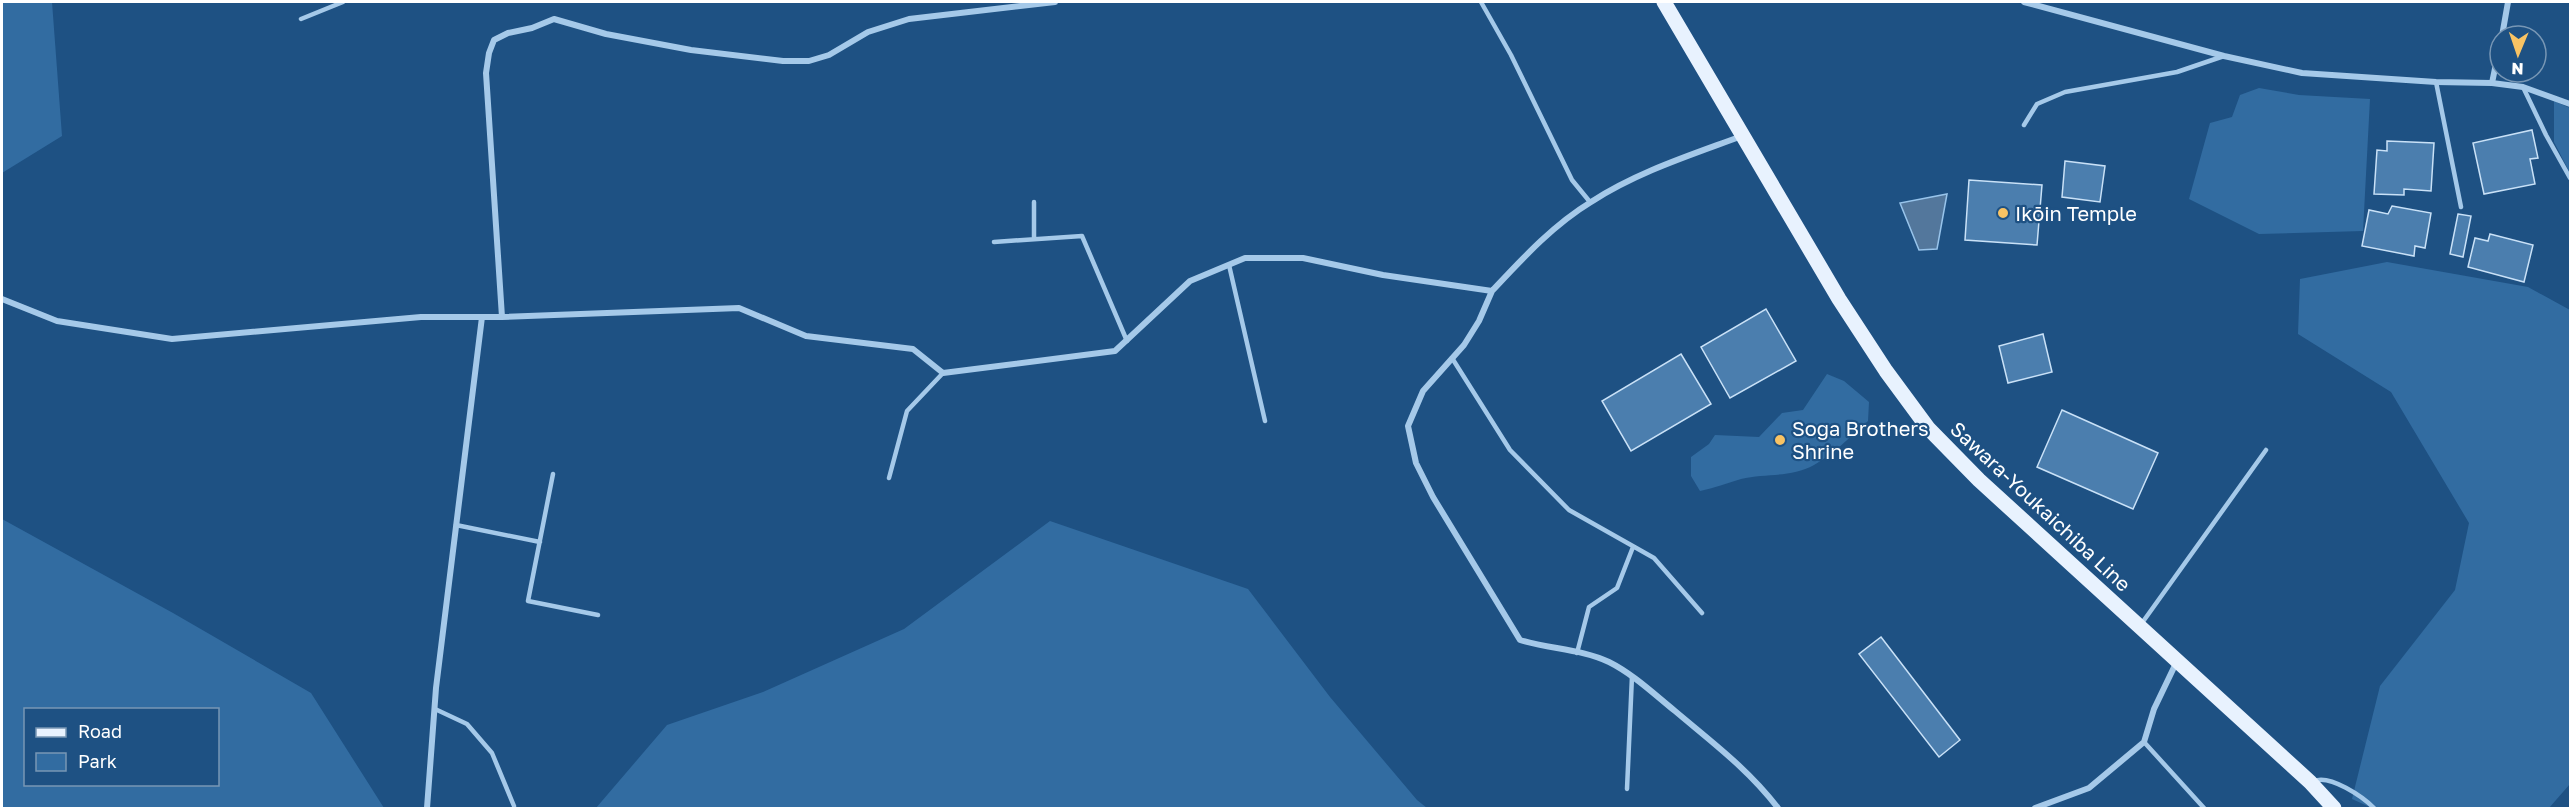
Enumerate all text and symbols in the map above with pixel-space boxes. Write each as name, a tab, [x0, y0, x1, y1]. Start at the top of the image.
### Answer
north arrow	[2488, 24, 2548, 84]
text: N	[2511, 59, 2524, 79]
place label: Ikōin Temple	[2015, 201, 2137, 225]
marker: Ikōin Temple	[1996, 206, 2010, 220]
place label: Soga Brothers Shrine	[1792, 416, 1929, 463]
street label: Sawara-Youkaichiba Line	[1946, 416, 2136, 596]
marker: Soga Brothers Shrine	[1773, 433, 1787, 447]
legend	[24, 708, 219, 786]
text: Road	[78, 720, 122, 742]
text: Park	[78, 750, 117, 772]

